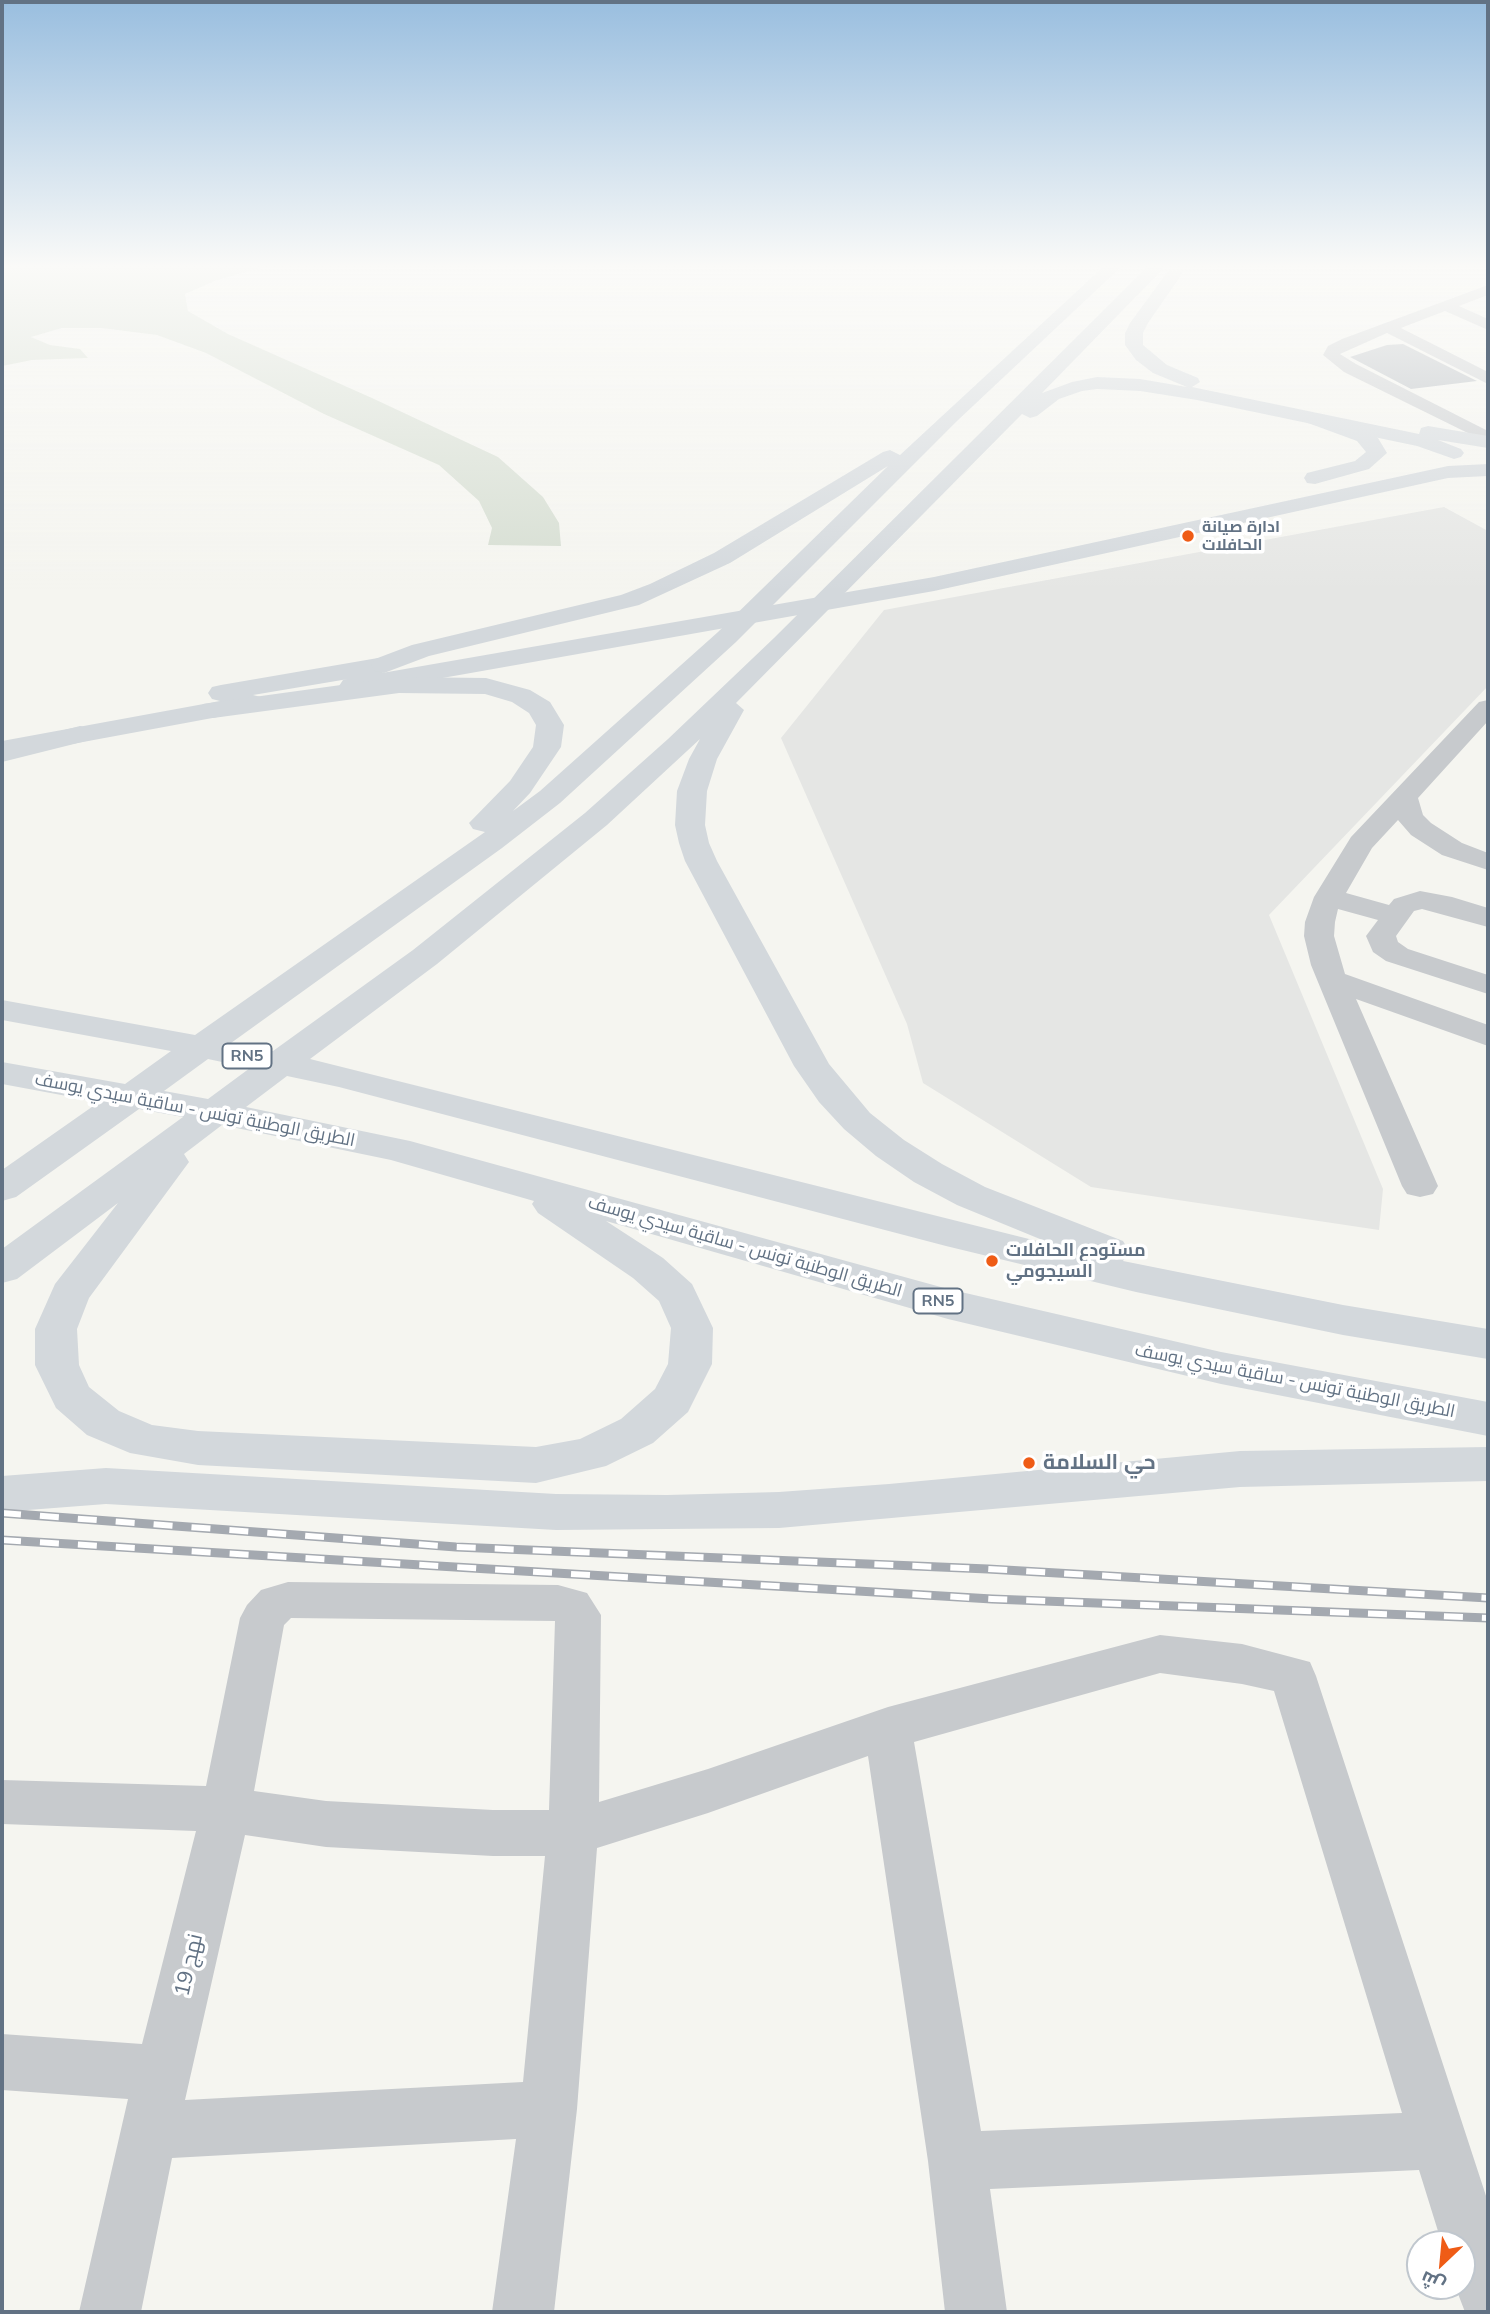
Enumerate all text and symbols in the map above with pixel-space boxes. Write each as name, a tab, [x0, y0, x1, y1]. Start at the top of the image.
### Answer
place label: ادارة صيانة الحافلات	[1202, 517, 1280, 555]
marker: ادارة صيانة الحافلات	[1180, 528, 1196, 544]
road number: RN5	[222, 1044, 272, 1068]
street label: الطريق الوطنية تونس - ساقية سيدي يوسف	[33, 1068, 357, 1152]
street label: الطريق الوطنية تونس - ساقية سيدي يوسف	[585, 1192, 905, 1302]
place label: مستودع الحافلات السيجومي	[1006, 1240, 1146, 1282]
marker: مستودع الحافلات السيجومي	[984, 1253, 1000, 1269]
road number: RN5	[914, 1288, 962, 1314]
street label: الطريق الوطنية تونس - ساقية سيدي يوسف	[1133, 1339, 1457, 1423]
place label: حي السلامة	[1043, 1450, 1156, 1476]
marker: حي السلامة	[1021, 1455, 1037, 1471]
street label: نهج 19	[170, 1931, 208, 1999]
north arrow	[1406, 2230, 1476, 2300]
text: ش	[1416, 2266, 1449, 2298]

